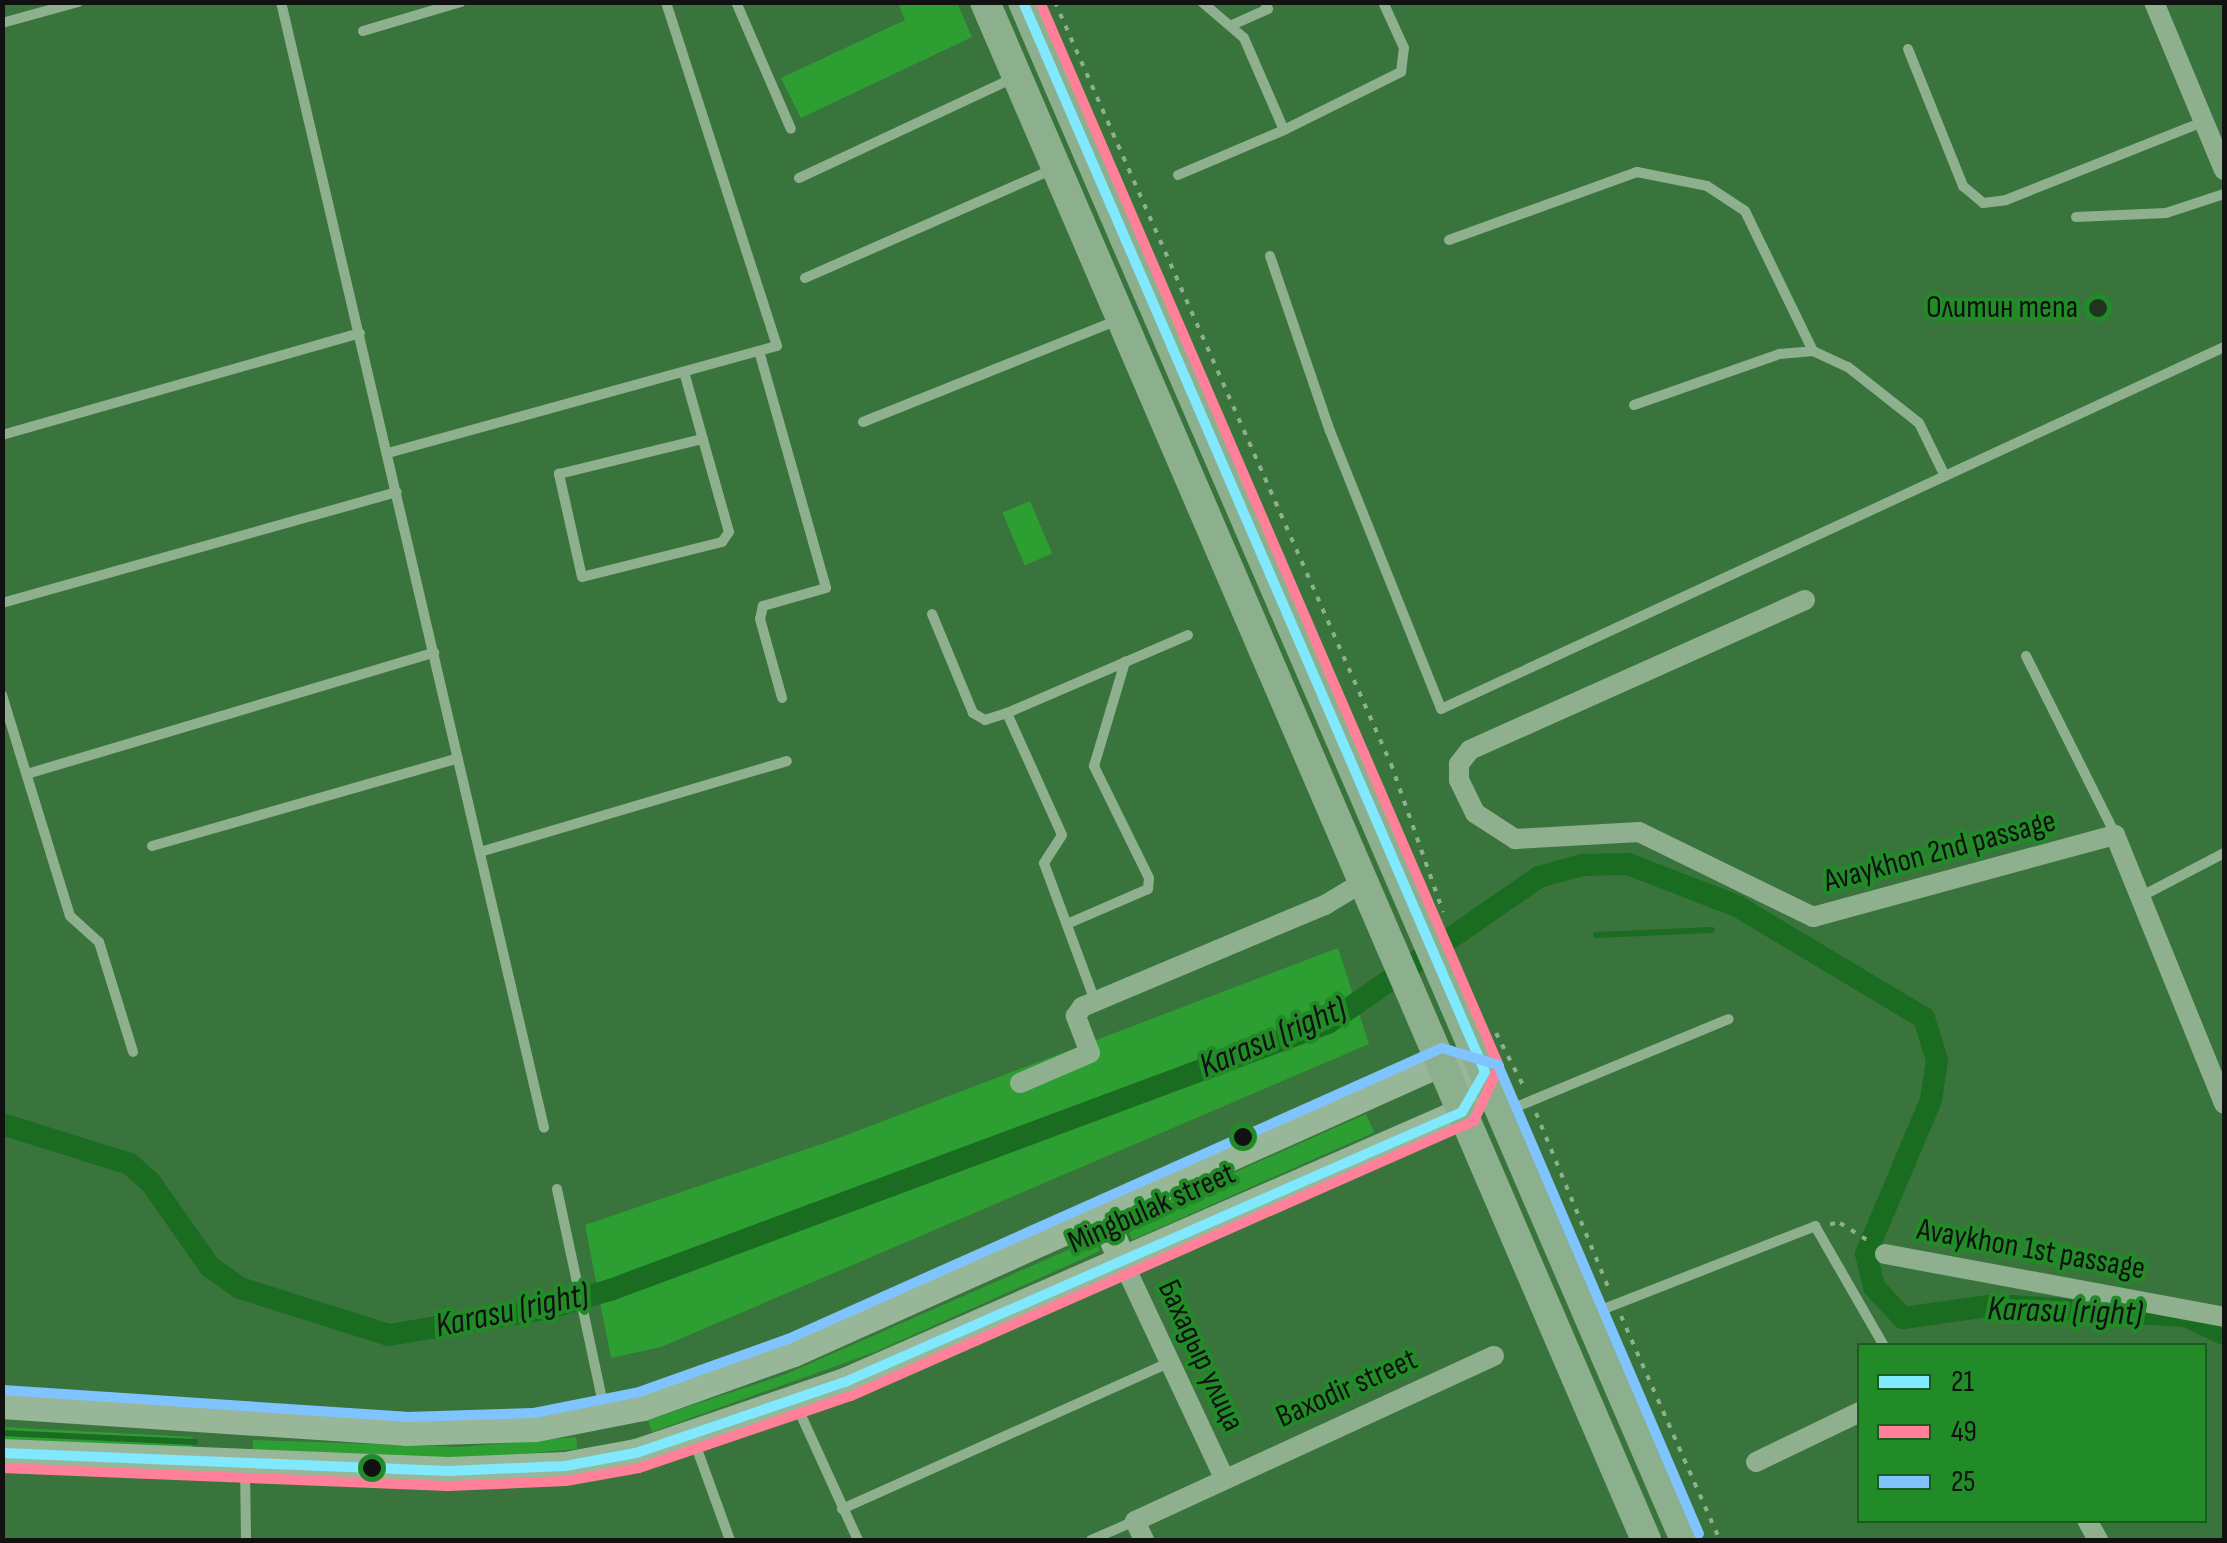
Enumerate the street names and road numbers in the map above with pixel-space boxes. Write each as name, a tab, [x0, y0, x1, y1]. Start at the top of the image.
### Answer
street label: Avaykhon 2nd passage	[1820, 803, 2060, 901]
street label: Mingbulak street	[1062, 1155, 1242, 1263]
street label: Avaykhon 1st passage	[1914, 1211, 2148, 1289]
street label: Бахадыр улица	[1148, 1274, 1252, 1438]
street label: Baxodir street	[1271, 1341, 1423, 1437]

